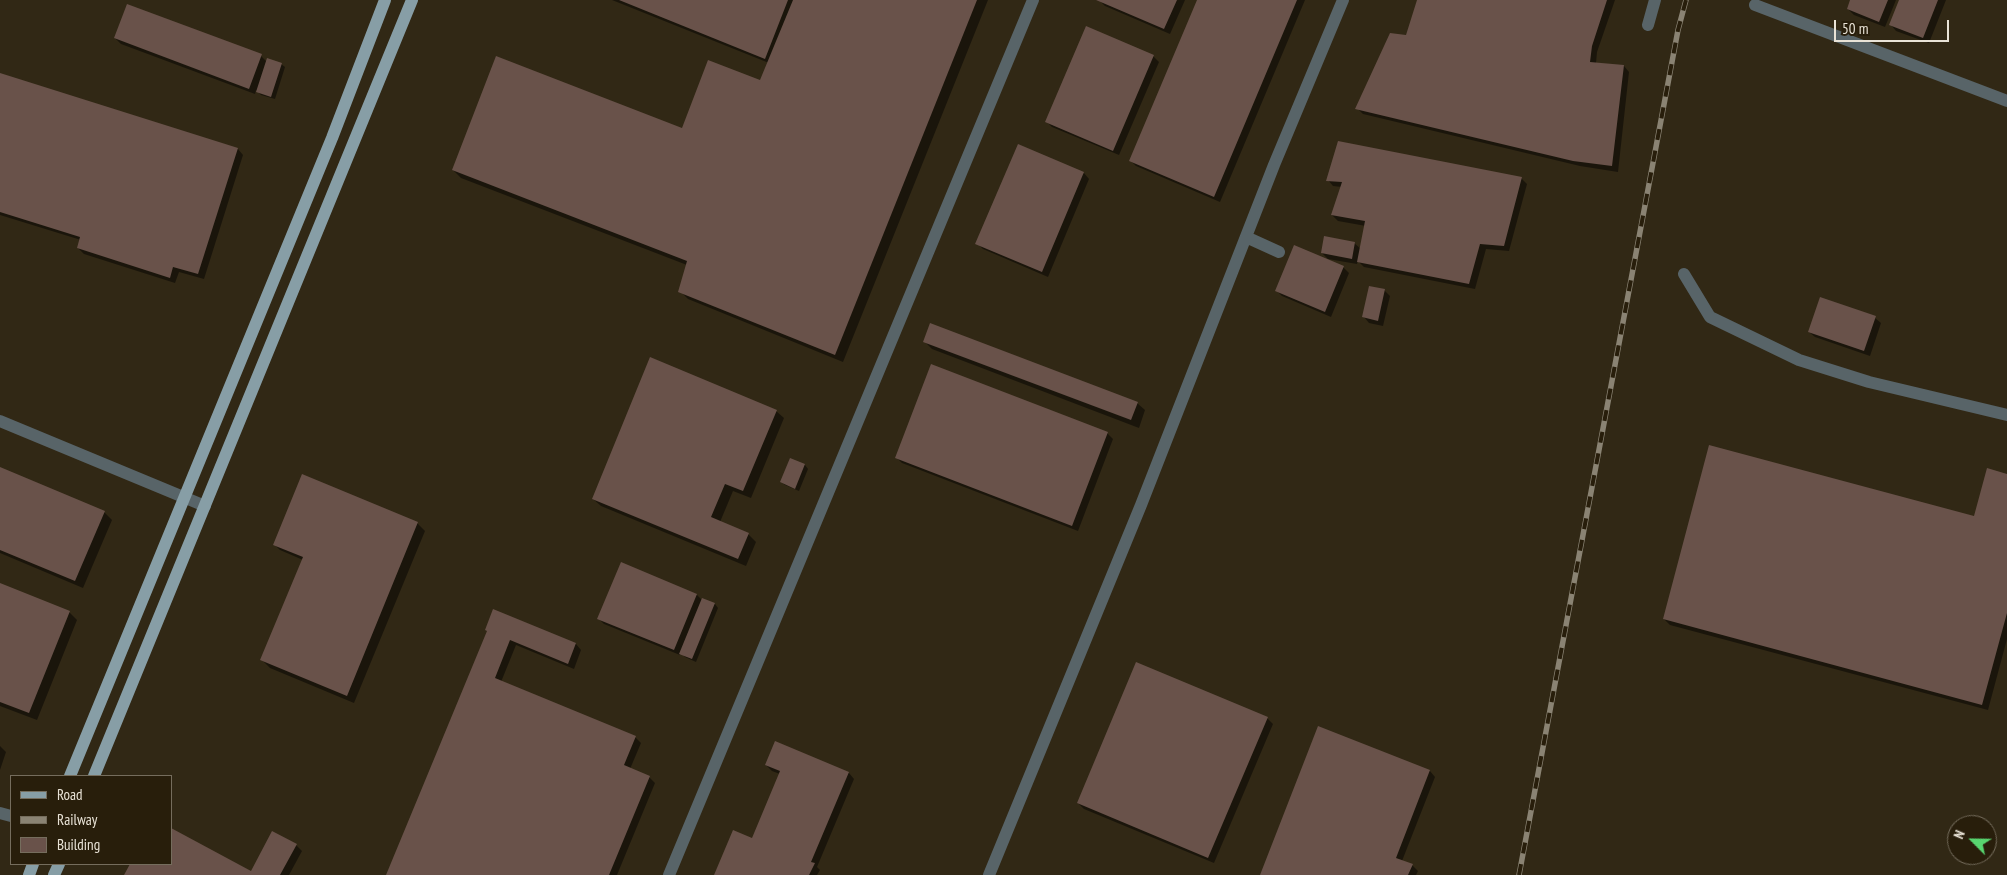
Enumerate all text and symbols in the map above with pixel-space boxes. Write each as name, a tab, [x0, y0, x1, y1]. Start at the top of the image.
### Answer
scale bar	[1837, 10, 1952, 42]
text: 50 m	[1842, 19, 1868, 38]
legend	[10, 775, 172, 865]
text: Road	[57, 785, 83, 804]
text: Railway	[57, 810, 97, 829]
north arrow	[1947, 815, 1997, 865]
text: N	[1949, 828, 1969, 842]
text: Building	[57, 835, 100, 854]

